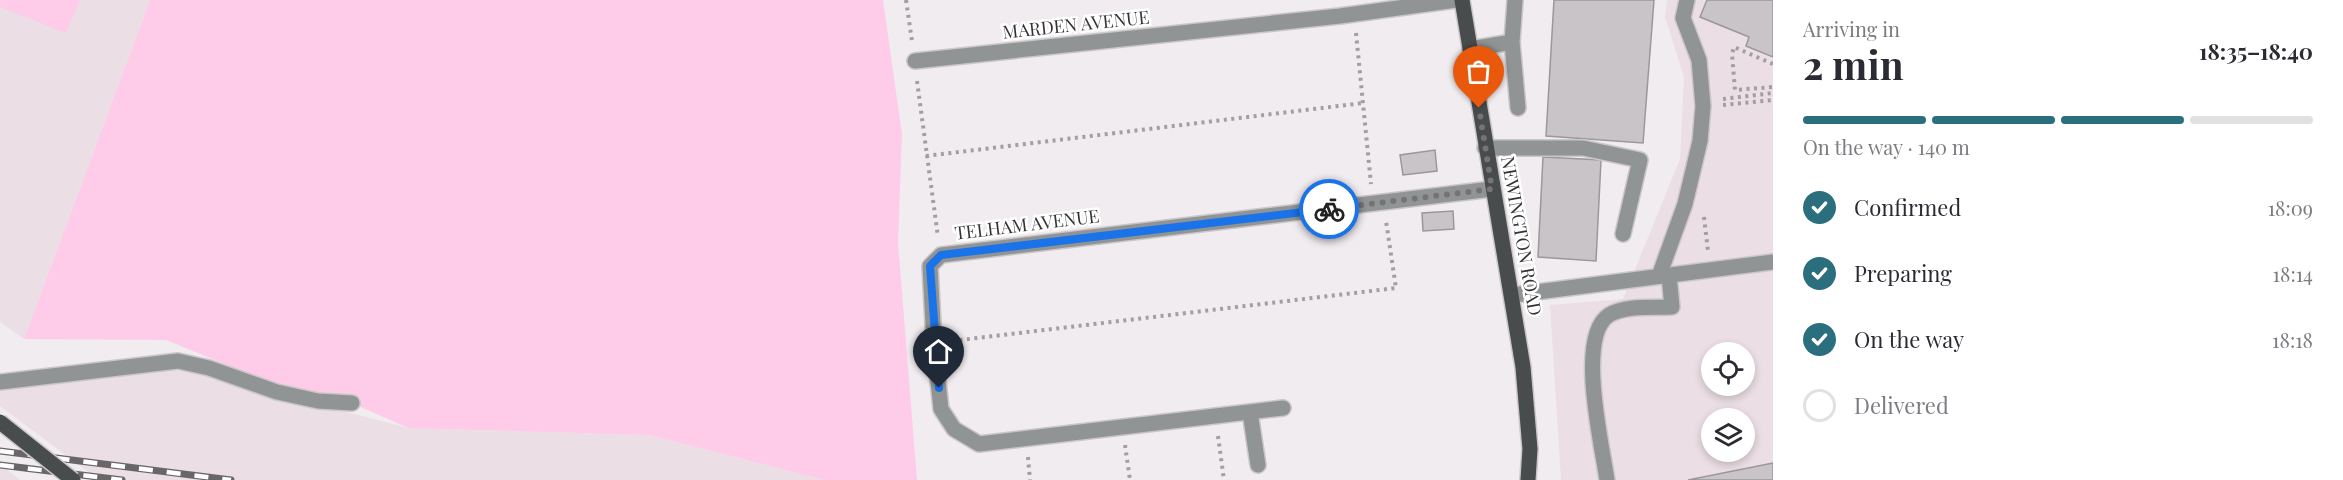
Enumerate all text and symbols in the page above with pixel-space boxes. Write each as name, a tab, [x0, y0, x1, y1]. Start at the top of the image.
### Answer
street label: MARDEN AVENUE	[1001, 4, 1150, 44]
text: Arriving in	[1803, 15, 1900, 42]
text: 18:35–18:40	[2199, 36, 2313, 66]
text: 2 min	[1803, 38, 1904, 90]
pin	[1453, 46, 1504, 108]
icon: bag	[1462, 55, 1495, 88]
text: On the way · 140 m	[1803, 133, 1970, 160]
street label: NEWINGTON ROAD	[1496, 154, 1548, 317]
courier	[1299, 179, 1359, 239]
icon: check	[1803, 191, 1836, 224]
text: Confirmed	[1854, 192, 1961, 222]
icon: bike	[1313, 193, 1346, 226]
text: 18:09	[2268, 194, 2313, 221]
street label: TELHAM AVENUE	[953, 203, 1101, 245]
icon: check	[1803, 257, 1836, 290]
text: Preparing	[1854, 258, 1952, 288]
text: 18:14	[2273, 260, 2313, 287]
icon: check	[1803, 323, 1836, 356]
text: On the way	[1854, 324, 1964, 354]
pin	[913, 326, 964, 388]
text: 18:18	[2272, 326, 2313, 353]
icon: home	[922, 335, 955, 368]
map controls	[1701, 342, 1755, 462]
button: locate	[1701, 342, 1755, 396]
text: Delivered	[1854, 390, 1949, 420]
button: layers	[1701, 408, 1755, 462]

